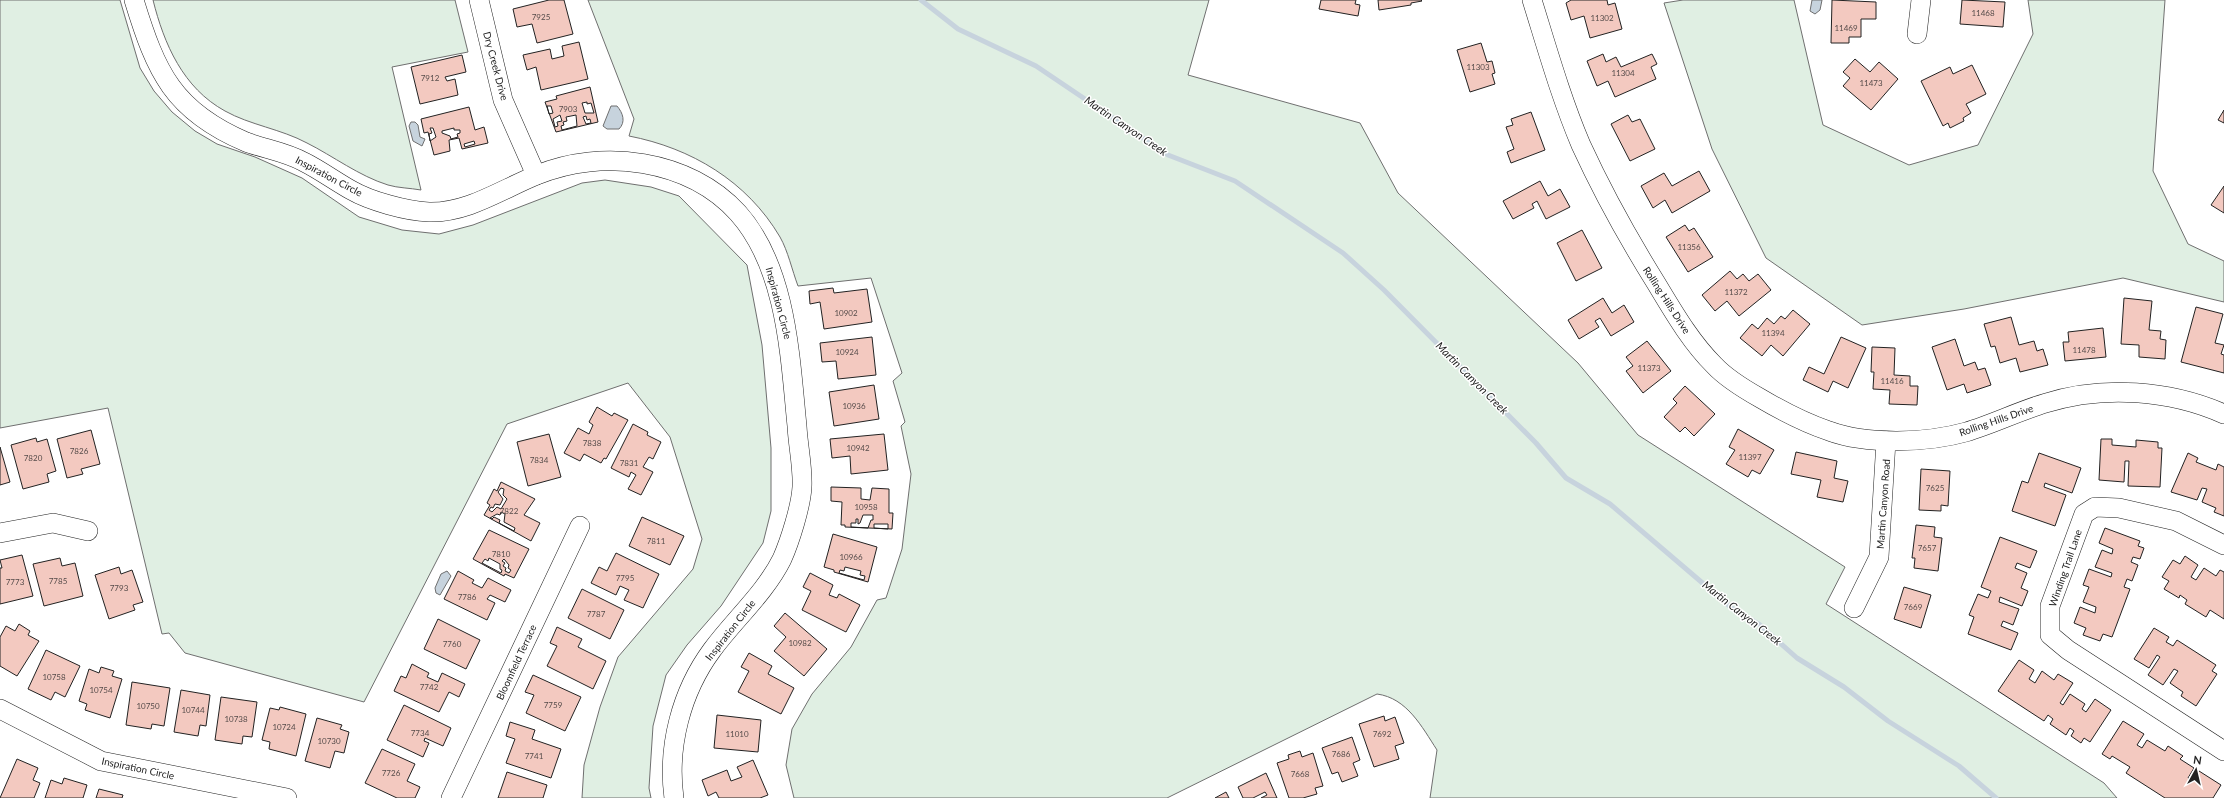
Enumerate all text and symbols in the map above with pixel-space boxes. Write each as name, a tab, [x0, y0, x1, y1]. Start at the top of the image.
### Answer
house number: 11468	[1971, 8, 1995, 18]
house number: 7925	[532, 12, 551, 22]
house number: 11302	[1590, 13, 1614, 23]
house number: 11469	[1834, 23, 1858, 33]
street label: Dry Creek Drive	[481, 30, 511, 102]
house number: 11303	[1466, 62, 1490, 72]
house number: 11304	[1611, 68, 1635, 78]
house number: 7912	[421, 73, 440, 83]
house number: 11473	[1859, 78, 1883, 88]
water label: Martin Canyon Creek	[1083, 93, 1171, 158]
house number: 7903	[559, 104, 578, 114]
street label: Inspiration Circle	[294, 153, 364, 199]
house number: 11356	[1677, 242, 1701, 252]
street label: Rolling Hills Drive	[1641, 264, 1693, 336]
street label: Inspiration Circle	[764, 266, 794, 340]
house number: 11372	[1724, 287, 1748, 297]
house number: 10902	[834, 308, 858, 318]
house number: 11394	[1761, 328, 1785, 338]
water label: Martin Canyon Creek	[1434, 339, 1512, 417]
house number: 11478	[2072, 345, 2096, 355]
house number: 10924	[835, 347, 859, 357]
house number: 11373	[1637, 363, 1661, 373]
house number: 11416	[1880, 376, 1904, 386]
house number: 10936	[842, 401, 866, 411]
street label: Rolling Hills Drive	[1957, 402, 2035, 438]
house number: 7838	[583, 438, 602, 448]
house number: 10942	[846, 443, 870, 453]
house number: 7826	[70, 446, 89, 456]
house number: 11397	[1738, 452, 1762, 462]
house number: 7820	[24, 453, 43, 463]
house number: 7834	[530, 455, 549, 465]
house number: 7831	[620, 458, 639, 468]
street label: Martin Canyon Road	[1874, 459, 1892, 549]
house number: 7625	[1926, 483, 1945, 493]
house number: 10958	[854, 502, 878, 512]
house number: 7822	[500, 506, 519, 516]
street label: Winding Trail Lane	[2046, 528, 2084, 608]
house number: 7811	[647, 536, 666, 546]
house number: 7657	[1918, 543, 1937, 553]
house number: 7810	[492, 549, 511, 559]
house number: 10966	[839, 552, 863, 562]
house number: 7795	[616, 573, 635, 583]
house number: 7785	[49, 576, 68, 586]
house number: 7773	[6, 577, 25, 587]
water label: Martin Canyon Creek	[1700, 578, 1785, 648]
house number: 7793	[110, 583, 129, 593]
house number: 7786	[458, 592, 477, 602]
street label: Inspiration Circle	[702, 597, 758, 663]
house number: 7669	[1904, 602, 1923, 612]
house number: 7787	[587, 609, 606, 619]
street label: Bloomfield Terrace	[493, 623, 539, 701]
house number: 10982	[788, 638, 812, 648]
house number: 7760	[443, 639, 462, 649]
house number: 10758	[42, 672, 66, 682]
house number: 7742	[420, 682, 439, 692]
house number: 10754	[89, 685, 113, 695]
house number: 7759	[544, 700, 563, 710]
house number: 10750	[136, 701, 160, 711]
house number: 10744	[181, 705, 205, 715]
house number: 10738	[224, 714, 248, 724]
house number: 10724	[272, 722, 296, 732]
house number: 7734	[411, 728, 430, 738]
house number: 11010	[725, 729, 749, 739]
house number: 7692	[1373, 729, 1392, 739]
house number: 10730	[317, 736, 341, 746]
house number: 7686	[1332, 749, 1351, 759]
north arrow	[2176, 750, 2216, 790]
house number: 7741	[525, 751, 544, 761]
text: N	[2192, 753, 2203, 767]
street label: Inspiration Circle	[101, 754, 175, 782]
house number: 7726	[382, 768, 401, 778]
house number: 7668	[1291, 769, 1310, 779]

